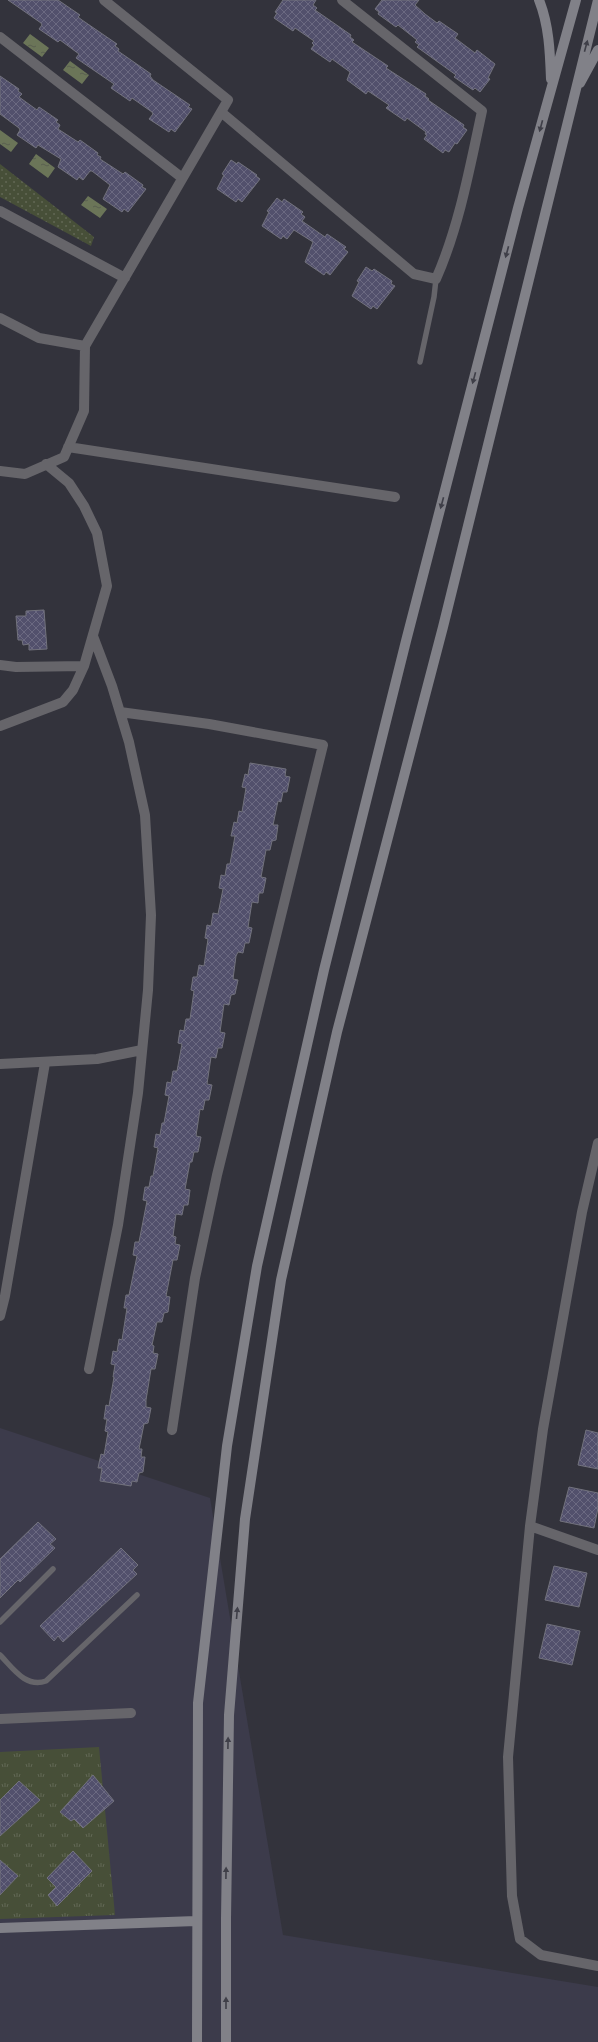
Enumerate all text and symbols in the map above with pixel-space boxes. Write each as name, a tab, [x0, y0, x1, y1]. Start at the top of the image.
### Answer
one-way arrow	[583, 40, 589, 52]
one-way arrow	[538, 121, 544, 133]
one-way arrow	[504, 246, 510, 258]
one-way arrow	[471, 371, 477, 384]
one-way arrow	[438, 497, 444, 510]
one-way arrow	[234, 1607, 241, 1619]
one-way arrow	[225, 1737, 232, 1749]
one-way arrow	[223, 1867, 230, 1879]
one-way arrow	[223, 1996, 229, 2009]

